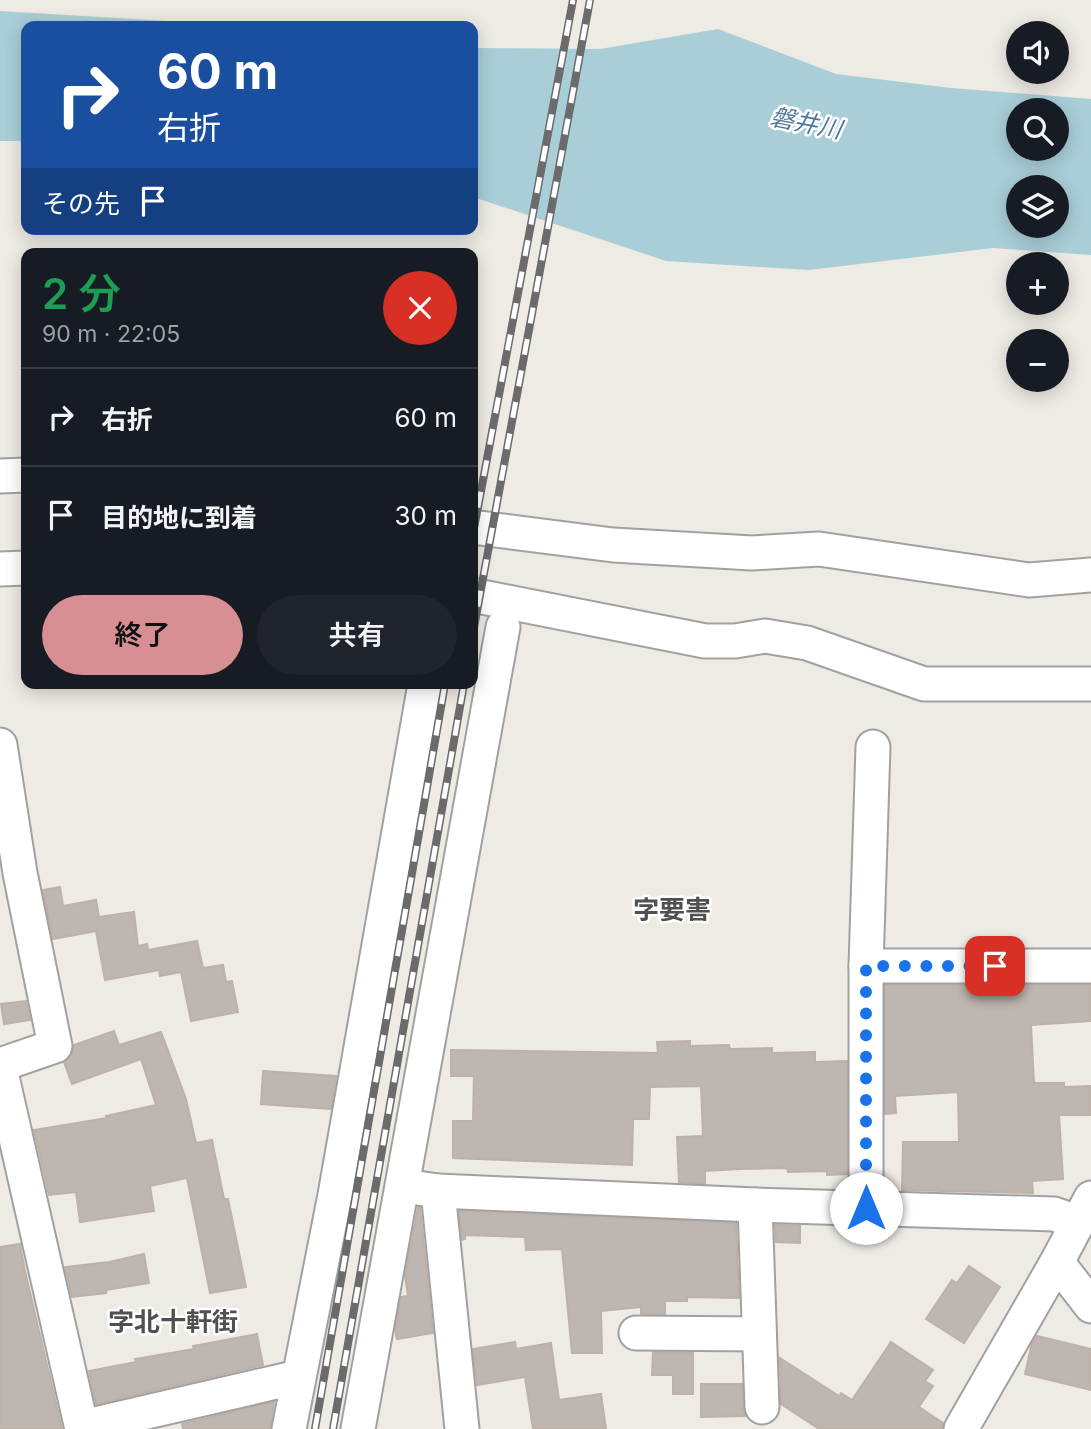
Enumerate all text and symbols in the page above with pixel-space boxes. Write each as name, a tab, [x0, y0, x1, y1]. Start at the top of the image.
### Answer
map controls	[1006, 21, 1069, 392]
button: sound	[1006, 21, 1069, 84]
text: 60 m	[157, 42, 278, 101]
icon: right	[42, 49, 133, 140]
button: search	[1006, 98, 1069, 161]
water label: 磐井川	[768, 102, 847, 145]
text: 右折	[157, 108, 221, 147]
button: layers	[1006, 175, 1069, 238]
icon: arrive	[134, 182, 172, 220]
text: その先	[42, 188, 120, 219]
button: +	[1006, 252, 1069, 315]
text: 2 分	[42, 268, 121, 319]
button: close	[383, 271, 457, 345]
text: 90 m · 22:05	[42, 320, 180, 348]
button: −	[1006, 329, 1069, 392]
icon: right	[42, 398, 80, 436]
text: 60 m	[394, 402, 457, 433]
text: 右折	[101, 404, 153, 435]
icon: arrive	[42, 496, 80, 534]
text: 30 m	[394, 500, 457, 531]
text: 目的地に到着	[101, 502, 257, 533]
button: 終了	[42, 595, 243, 675]
button: 共有	[257, 595, 457, 675]
district label: 字要害	[633, 894, 711, 925]
pin	[965, 936, 1025, 996]
icon: arrive	[976, 947, 1014, 985]
position arrow	[829, 1171, 903, 1245]
district label: 字北十軒街	[108, 1306, 238, 1337]

